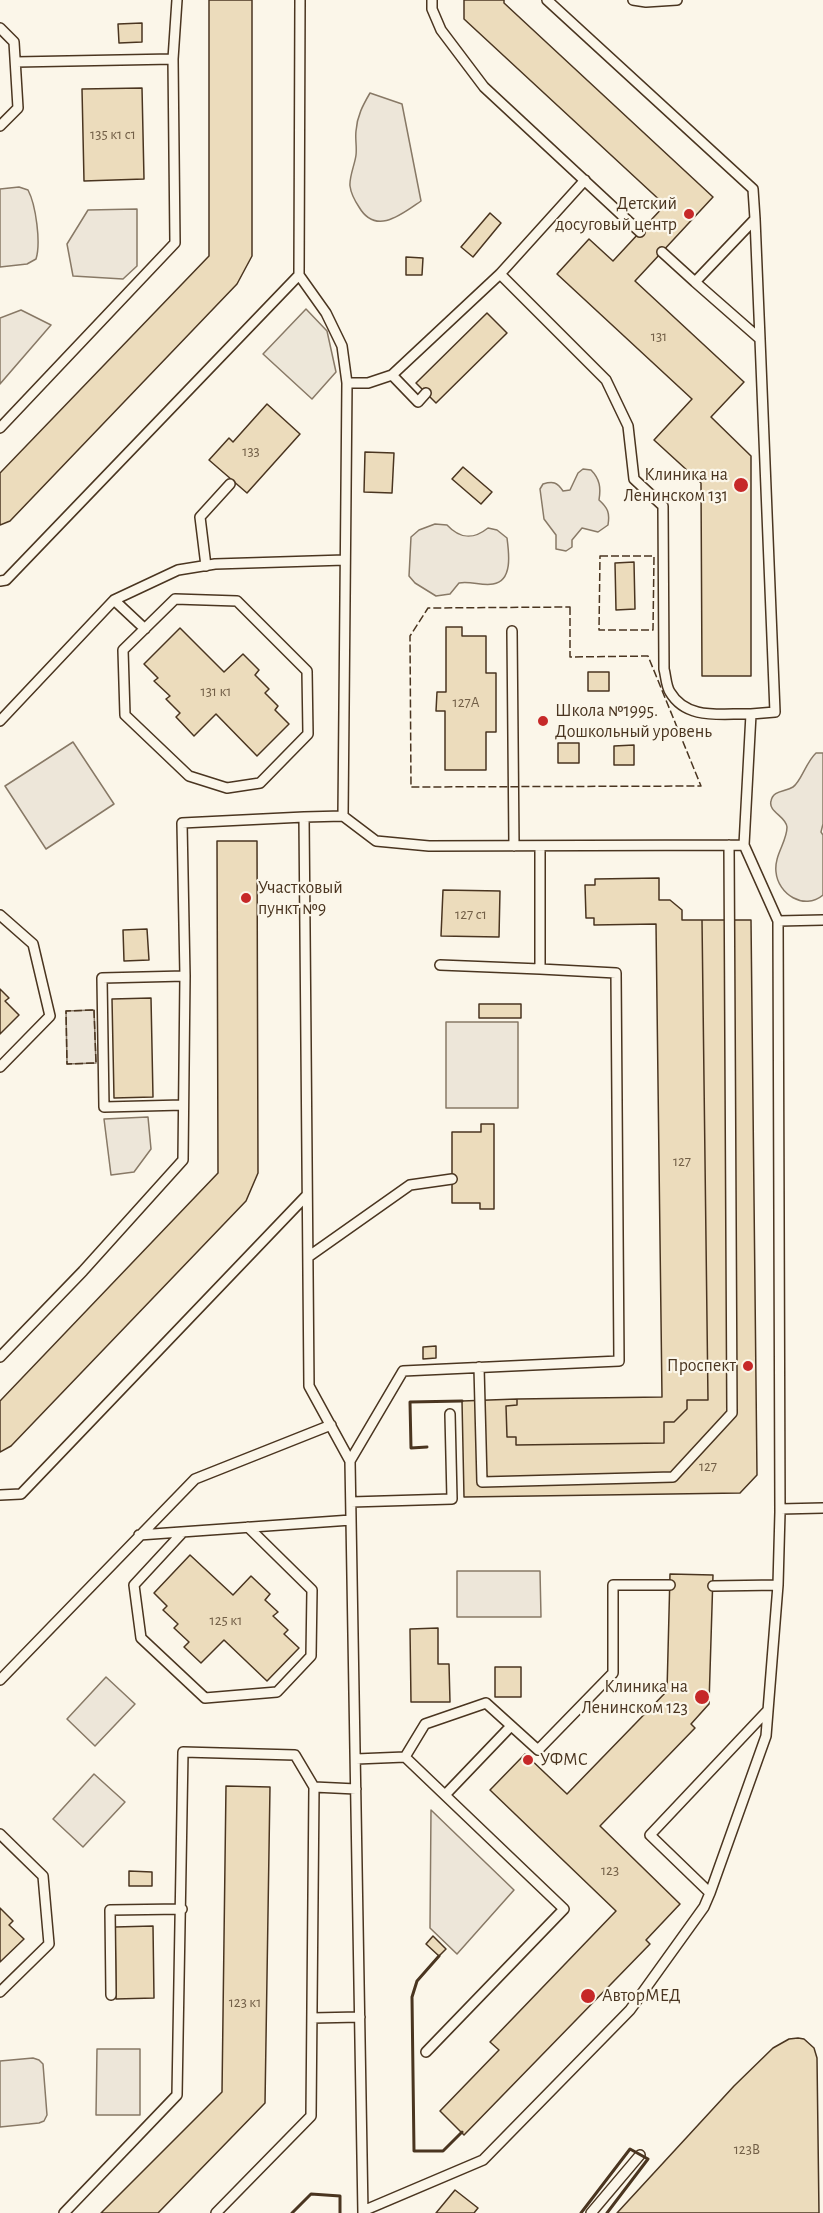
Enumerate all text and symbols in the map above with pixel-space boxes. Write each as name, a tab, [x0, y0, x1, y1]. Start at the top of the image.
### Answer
house number: 135 к1 с1	[90, 125, 136, 143]
place label: Детский досуговый центр	[555, 193, 677, 236]
marker: Детский досуговый центр	[682, 207, 696, 221]
house number: 131	[651, 327, 667, 345]
house number: 133	[242, 442, 260, 460]
place label: Клиника на Ленинском 131	[623, 464, 728, 506]
marker: Клиника на Ленинском 131	[732, 476, 750, 494]
house number: 131 к1	[200, 682, 232, 700]
house number: 127А	[452, 693, 480, 711]
place label: Школа №1995. Дошкольный уровень	[555, 700, 712, 742]
marker: Школа №1995. Дошкольный уровень	[536, 714, 550, 728]
place label: Участковый пункт №9	[258, 877, 343, 920]
marker: Участковый пункт №9	[239, 891, 253, 905]
house number: 127 с1	[455, 905, 487, 923]
house number: 127	[673, 1152, 691, 1170]
place label: Проспект	[667, 1355, 736, 1377]
marker: Проспект	[741, 1359, 755, 1373]
house number: 127	[699, 1457, 717, 1475]
house number: 125 к1	[210, 1611, 242, 1629]
place label: Клиника на Ленинском 123	[581, 1676, 688, 1718]
marker: Клиника на Ленинском 123	[693, 1688, 711, 1706]
place label: УФМС	[540, 1749, 588, 1771]
marker: УФМС	[521, 1753, 535, 1767]
house number: 123	[601, 1861, 619, 1879]
place label: АвторМЕД	[602, 1985, 681, 2007]
marker: АвторМЕД	[579, 1987, 597, 2005]
house number: 123 к1	[229, 1993, 261, 2011]
house number: 123В	[734, 2140, 760, 2158]

